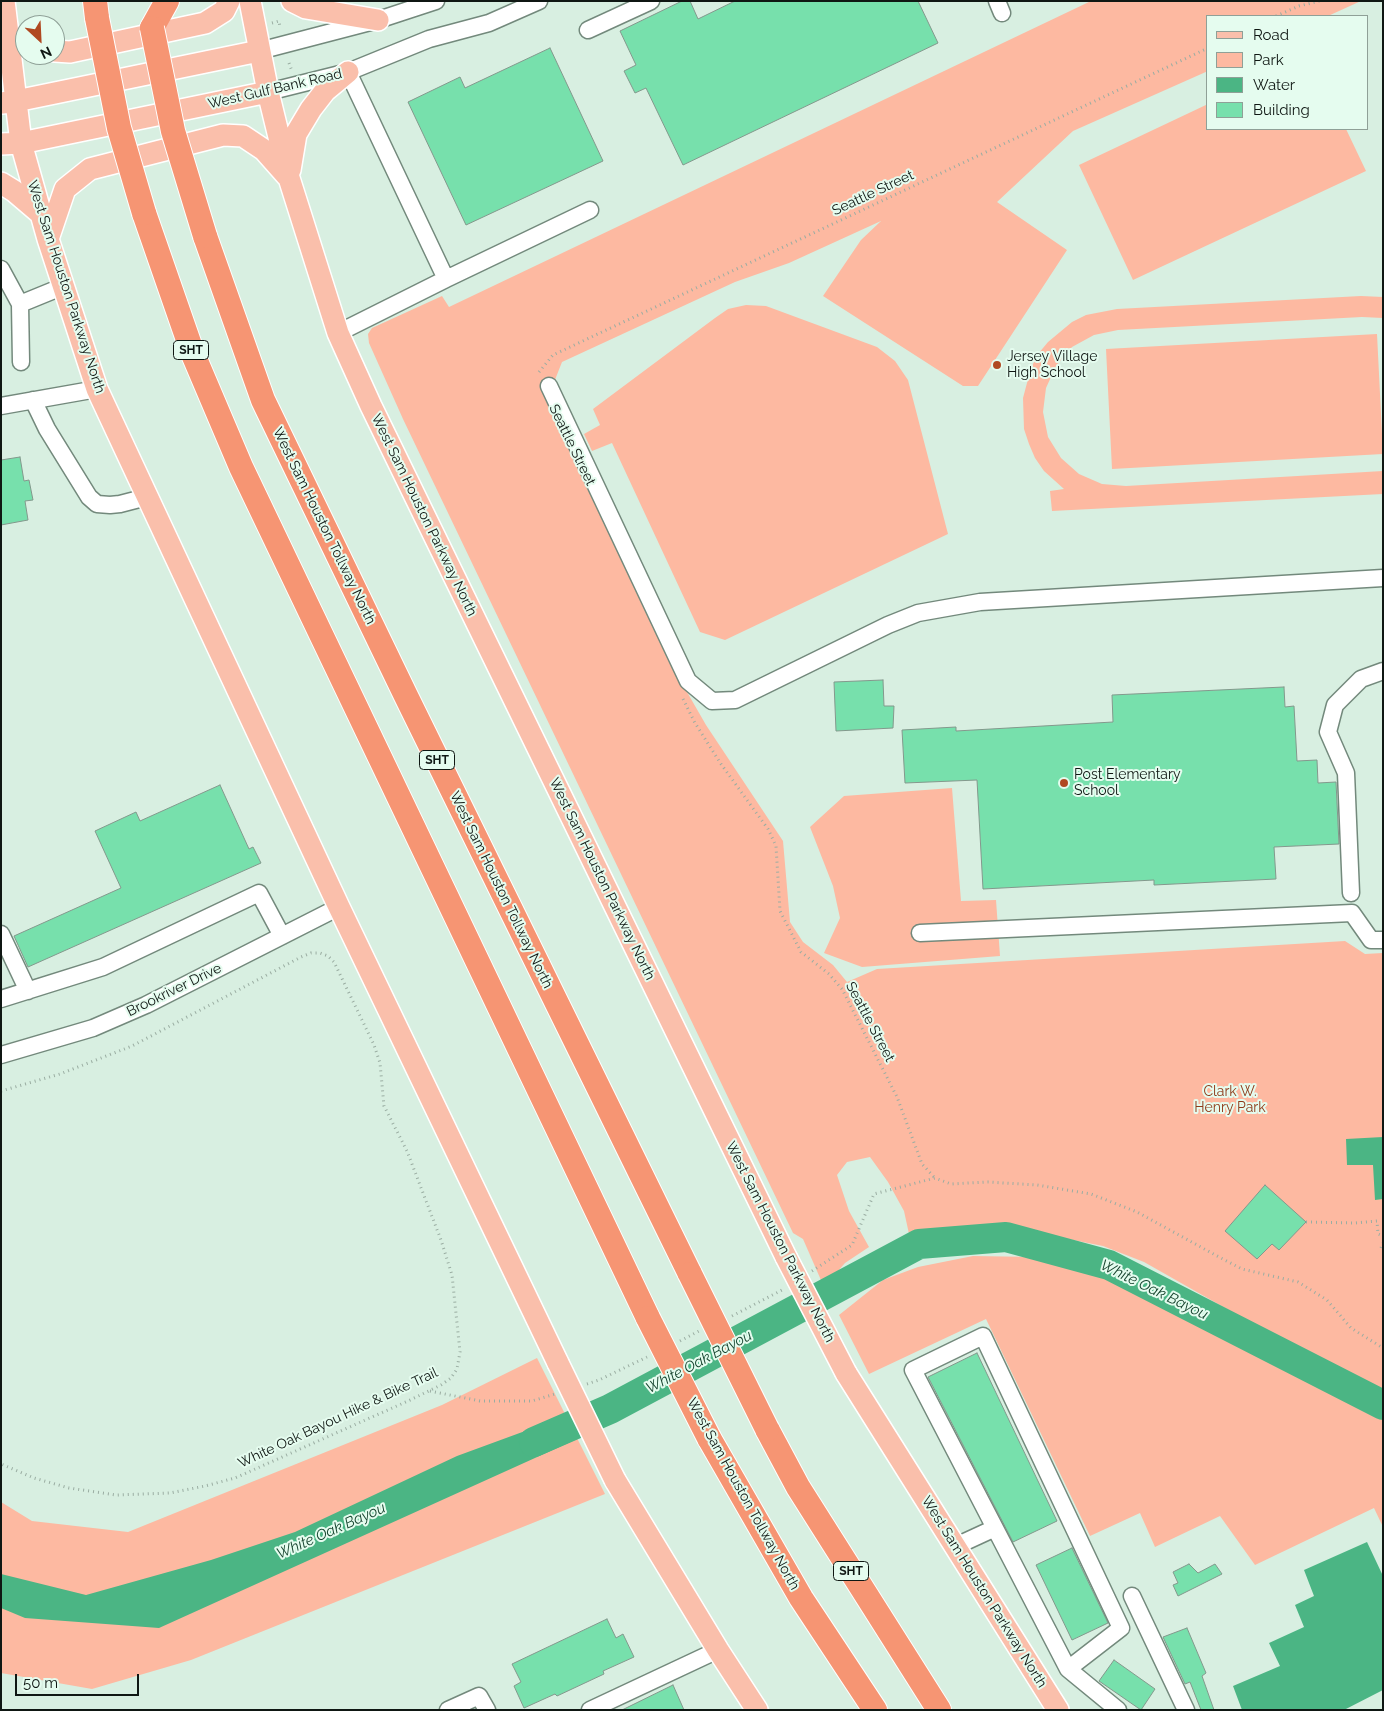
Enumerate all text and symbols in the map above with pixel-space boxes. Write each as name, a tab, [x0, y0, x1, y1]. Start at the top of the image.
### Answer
north arrow	[15, 15, 65, 65]
legend	[1206, 15, 1369, 130]
text: Road	[1253, 26, 1289, 44]
text: N	[38, 43, 54, 62]
text: Park	[1253, 51, 1284, 69]
street label: West Gulf Bank Road	[206, 65, 344, 113]
text: Water	[1253, 76, 1295, 94]
text: Building	[1253, 101, 1310, 119]
street label: Seattle Street	[830, 167, 916, 219]
street label: West Sam Houston Parkway North	[24, 178, 108, 396]
road number: SHT	[174, 340, 208, 360]
place label: Jersey Village High School	[1007, 349, 1097, 382]
marker: Jersey Village High School	[991, 359, 1003, 371]
street label: Seattle Street	[545, 402, 599, 488]
street label: West Sam Houston Parkway North	[368, 411, 480, 619]
street label: West Sam Houston Tollway North	[269, 425, 379, 627]
road number: SHT	[420, 750, 454, 770]
place label: Post Elementary School	[1074, 767, 1180, 800]
street label: West Sam Houston Parkway North	[546, 775, 658, 983]
marker: Post Elementary School	[1058, 777, 1070, 789]
street label: West Sam Houston Tollway North	[446, 789, 556, 991]
street label: Brookriver Drive	[124, 960, 224, 1020]
street label: Seattle Street	[842, 979, 898, 1065]
park label: Clark W. Henry Park	[1194, 1084, 1266, 1116]
street label: West Sam Houston Parkway North	[722, 1139, 838, 1345]
water label: White Oak Bayou	[1097, 1256, 1211, 1324]
water label: White Oak Bayou	[643, 1326, 755, 1398]
street label: White Oak Bayou Hike & Bike Trail	[235, 1364, 441, 1472]
street label: West Sam Houston Tollway North	[683, 1395, 803, 1593]
street label: West Sam Houston Parkway North	[918, 1493, 1050, 1691]
water label: White Oak Bayou	[274, 1499, 388, 1563]
road number: SHT	[834, 1562, 868, 1580]
scale bar	[18, 1664, 141, 1696]
text: 50 m	[23, 1674, 58, 1692]

